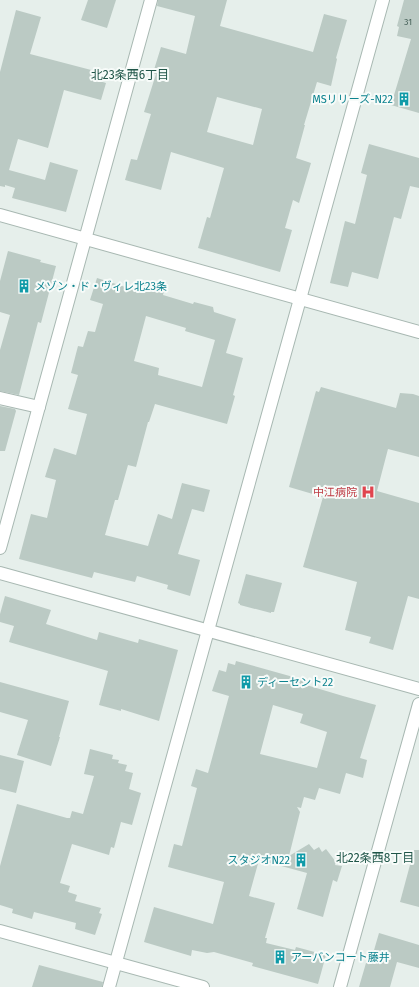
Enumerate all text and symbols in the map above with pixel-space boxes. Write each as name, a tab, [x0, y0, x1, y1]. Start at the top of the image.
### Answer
house number: 31	[404, 17, 412, 27]
district label: 北23条西6丁目	[91, 68, 169, 82]
building icon: MSリリーズ-N22	[396, 91, 412, 107]
place label: MSリリーズ-N22	[312, 93, 393, 106]
building icon: メゾン・ド・ヴィレ北23条	[16, 278, 32, 294]
place label: メゾン・ド・ヴィレ北23条	[35, 280, 167, 293]
hospital icon: 中江病院	[360, 484, 376, 500]
place label: 中江病院	[313, 486, 357, 499]
building icon: ディーセント22	[238, 674, 254, 690]
place label: ディーセント22	[257, 676, 333, 689]
district label: 北22条西8丁目	[336, 851, 414, 865]
building icon: スタジオN22	[293, 852, 309, 868]
place label: スタジオN22	[228, 854, 290, 867]
building icon: アーバンコート藤井	[272, 949, 288, 965]
place label: アーバンコート藤井	[291, 951, 390, 964]

